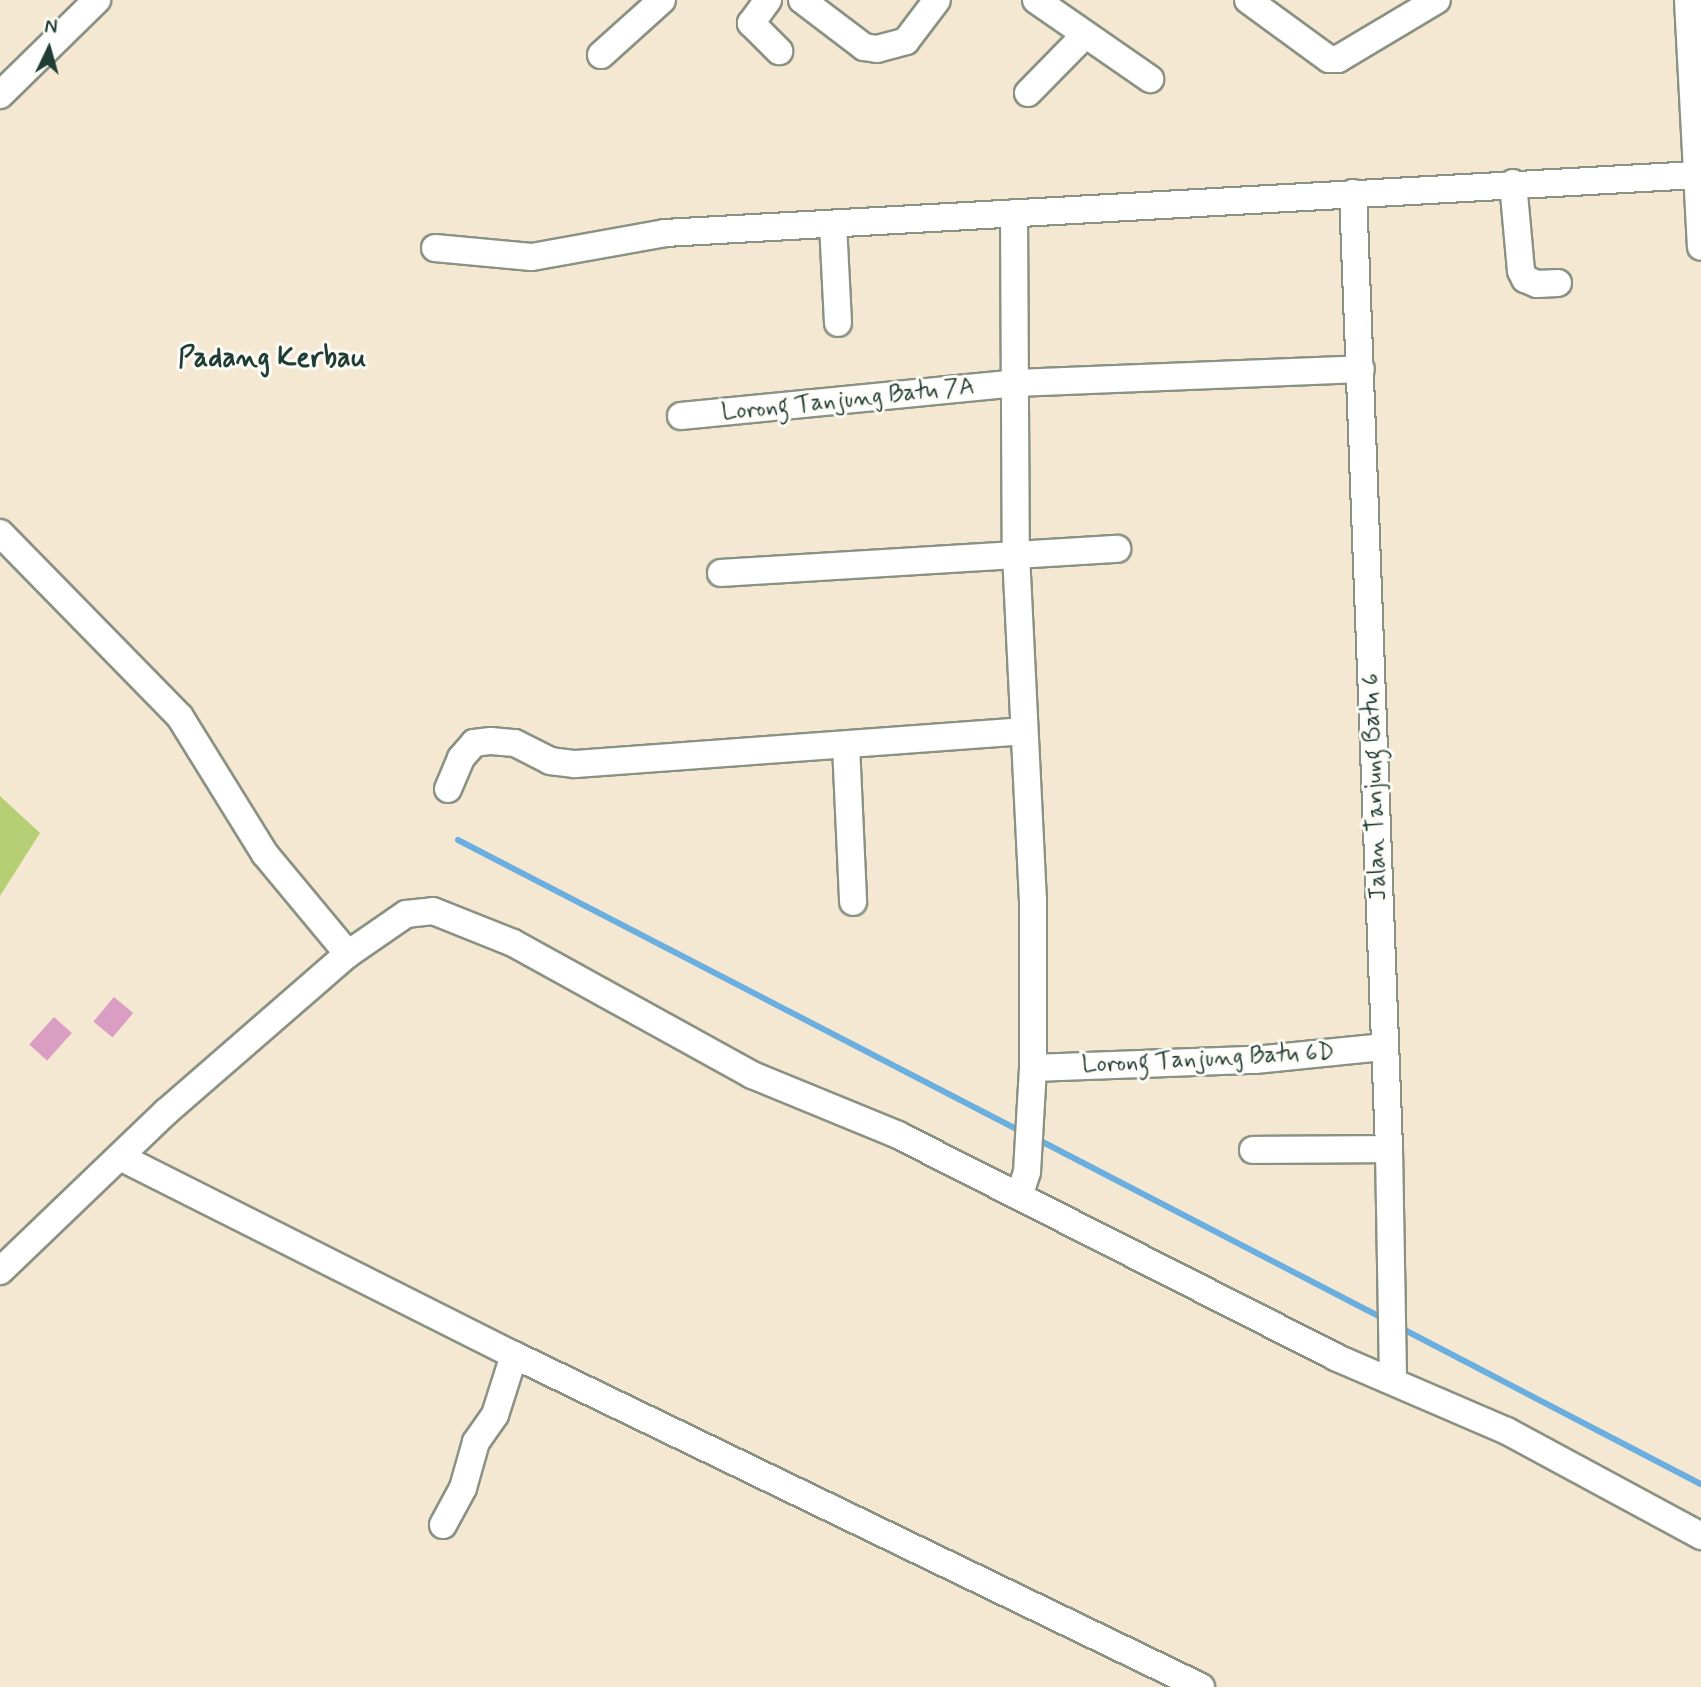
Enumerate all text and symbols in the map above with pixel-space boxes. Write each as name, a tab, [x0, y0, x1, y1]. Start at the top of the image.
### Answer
north arrow	[14, 14, 84, 84]
text: N	[43, 15, 58, 41]
district label: Padang Kerbau	[178, 342, 366, 376]
street label: Lorong Tanjung Batu 7A	[726, 373, 970, 427]
street label: Jalan Tanjung Batu 6	[1357, 677, 1393, 897]
street label: Lorong Tanjung Batu 6D	[1087, 1038, 1329, 1080]

